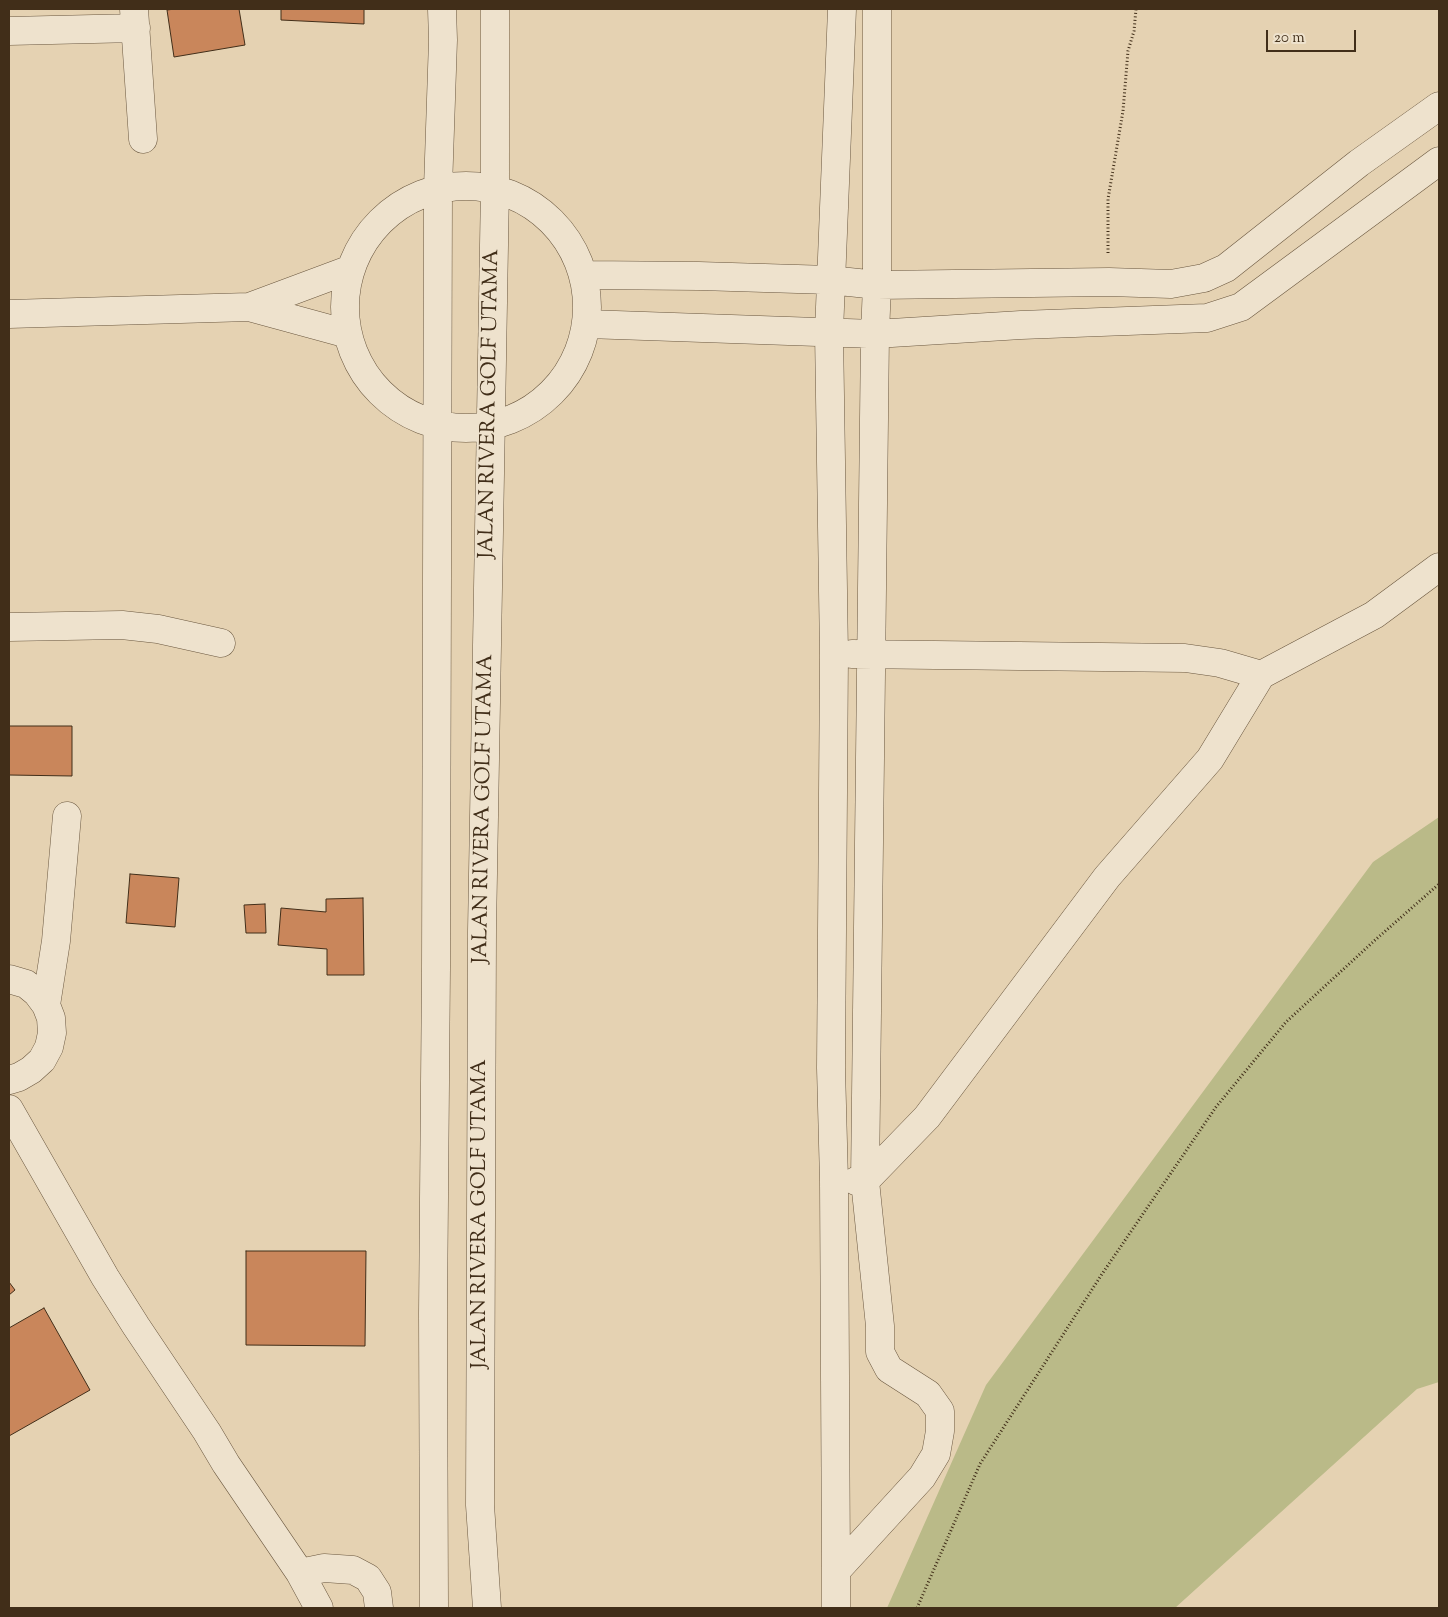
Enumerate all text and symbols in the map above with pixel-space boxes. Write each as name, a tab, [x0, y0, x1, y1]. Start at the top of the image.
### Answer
scale bar	[1268, 20, 1358, 52]
text: 20 m	[1274, 28, 1305, 49]
street label: JALAN RIVERA GOLF UTAMA	[476, 249, 506, 559]
street label: JALAN RIVERA GOLF UTAMA	[470, 654, 500, 964]
street label: JALAN RIVERA GOLF UTAMA	[468, 1059, 494, 1369]

